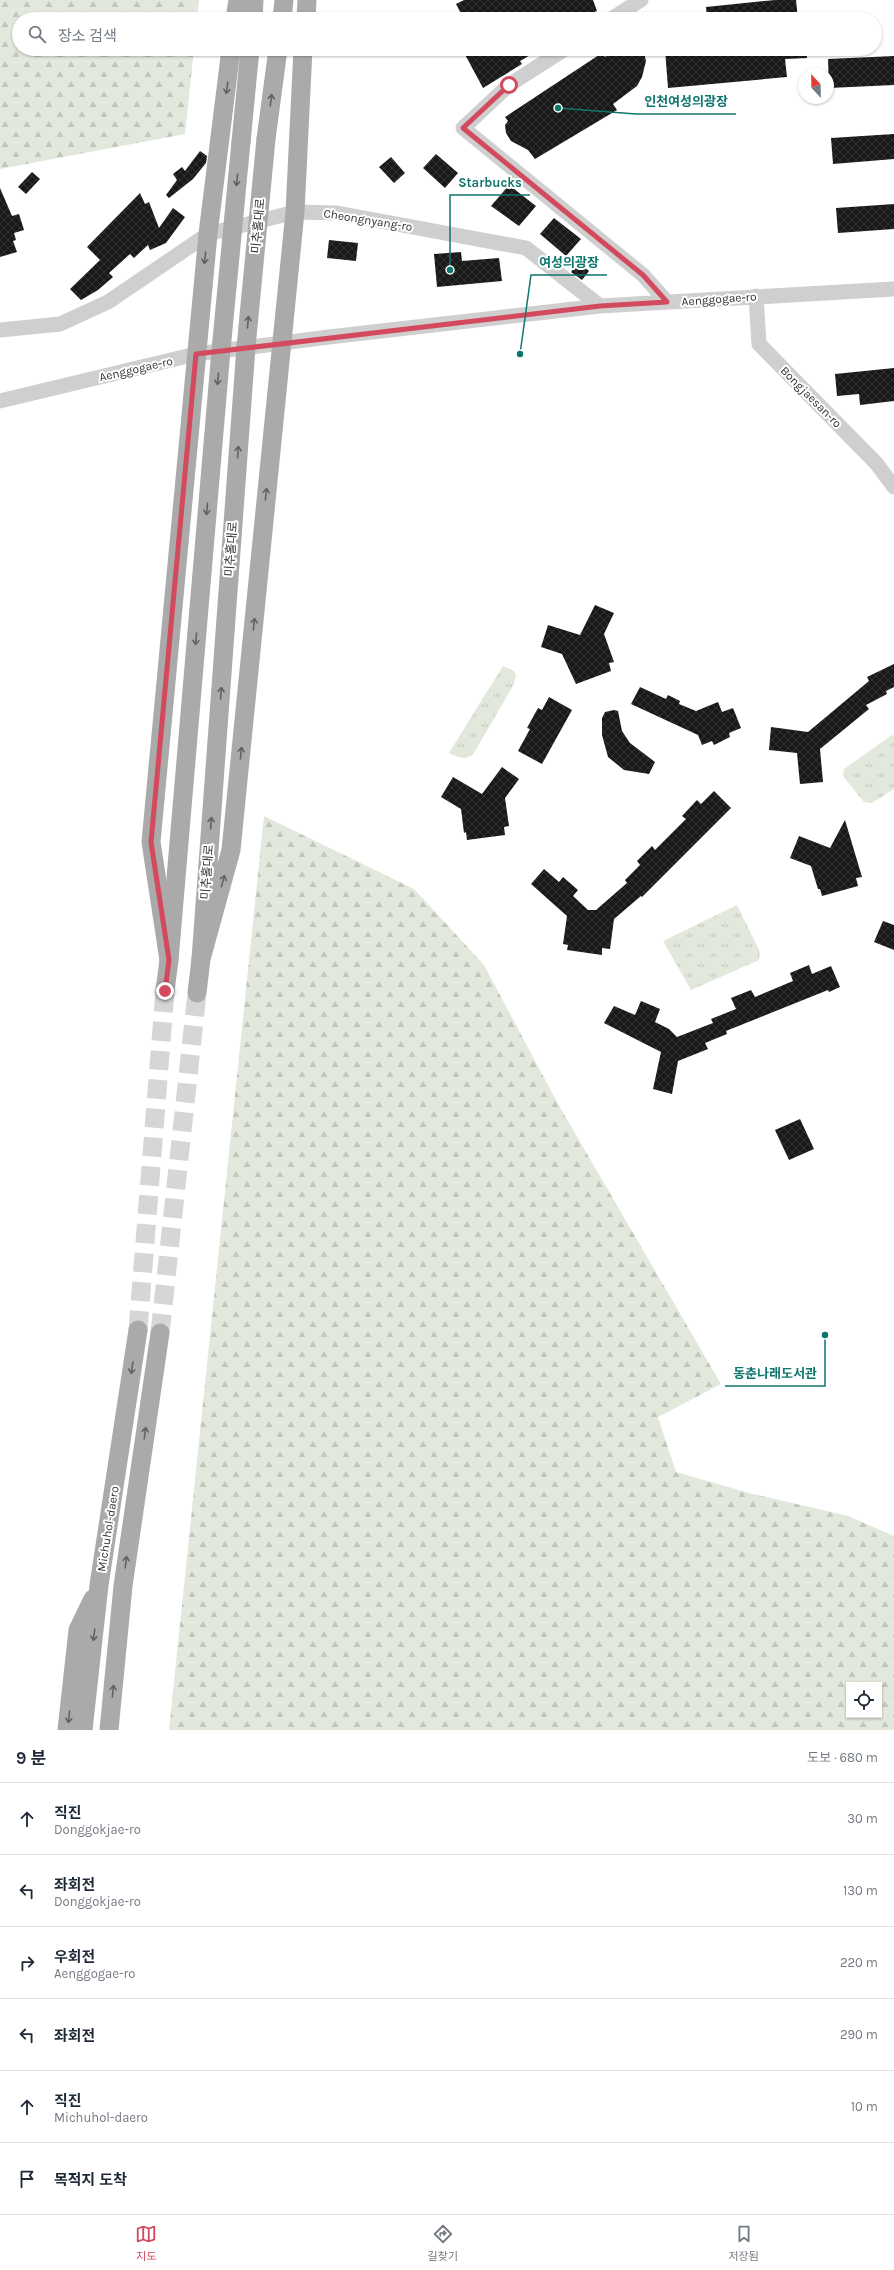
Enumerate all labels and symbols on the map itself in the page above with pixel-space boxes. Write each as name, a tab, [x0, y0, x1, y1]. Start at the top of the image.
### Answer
north arrow	[798, 68, 834, 104]
route start	[500, 76, 518, 94]
one-way arrow	[223, 81, 231, 94]
callout: 인천여성의광장	[636, 89, 736, 114]
one-way arrow	[267, 94, 275, 107]
text: 인천여성의광장	[644, 94, 728, 109]
callout: Starbucks	[450, 170, 530, 195]
one-way arrow	[234, 173, 241, 186]
text: Starbucks	[458, 175, 522, 190]
street label: 미추홀대로	[249, 198, 267, 254]
street label: Cheongnyang-ro	[323, 206, 413, 234]
callout: 여성의광장	[531, 250, 607, 275]
one-way arrow	[202, 251, 209, 264]
text: 여성의광장	[539, 255, 599, 270]
street label: Aenggogae-ro	[681, 289, 757, 309]
one-way arrow	[245, 316, 252, 329]
street label: Aenggogae-ro	[98, 354, 174, 384]
street label: Bongjaesan-ro	[778, 364, 844, 430]
one-way arrow	[214, 372, 222, 385]
one-way arrow	[235, 446, 242, 459]
one-way arrow	[263, 488, 270, 501]
one-way arrow	[203, 502, 211, 515]
street label: 미추홀대로	[222, 521, 240, 577]
one-way arrow	[250, 618, 257, 631]
one-way arrow	[192, 632, 200, 645]
one-way arrow	[217, 687, 224, 700]
one-way arrow	[237, 747, 245, 760]
one-way arrow	[207, 817, 214, 830]
street label: 미추홀대로	[198, 844, 216, 900]
one-way arrow	[220, 875, 227, 888]
route end	[156, 982, 174, 1000]
one-way arrow	[128, 1361, 136, 1374]
callout: 동춘나래도서관	[725, 1361, 825, 1386]
text: 동춘나래도서관	[733, 1366, 817, 1381]
one-way arrow	[141, 1427, 149, 1440]
street label: Michuhol-daero	[94, 1485, 122, 1573]
one-way arrow	[122, 1556, 130, 1569]
one-way arrow	[90, 1628, 98, 1641]
one-way arrow	[109, 1685, 117, 1698]
one-way arrow	[65, 1710, 72, 1723]

